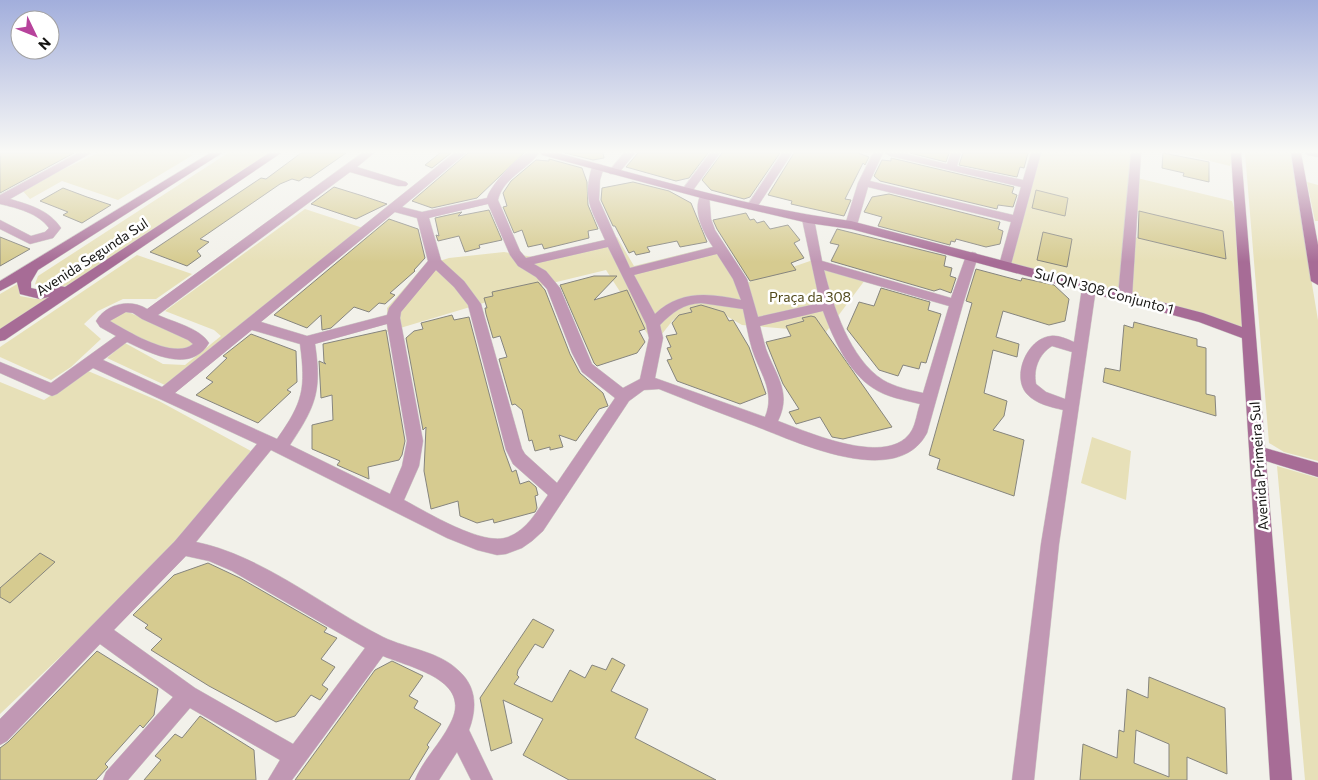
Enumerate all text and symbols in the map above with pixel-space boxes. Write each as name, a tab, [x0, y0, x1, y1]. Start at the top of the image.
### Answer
north arrow	[10, 10, 60, 60]
text: N	[35, 35, 55, 54]
street label: Avenida Segunda Sul	[33, 214, 151, 299]
street label: Sul QN 308 Conjunto 1	[1033, 264, 1176, 317]
park label: Praça da 308	[769, 288, 851, 305]
street label: Avenida Primeira Sul	[1246, 401, 1271, 531]

